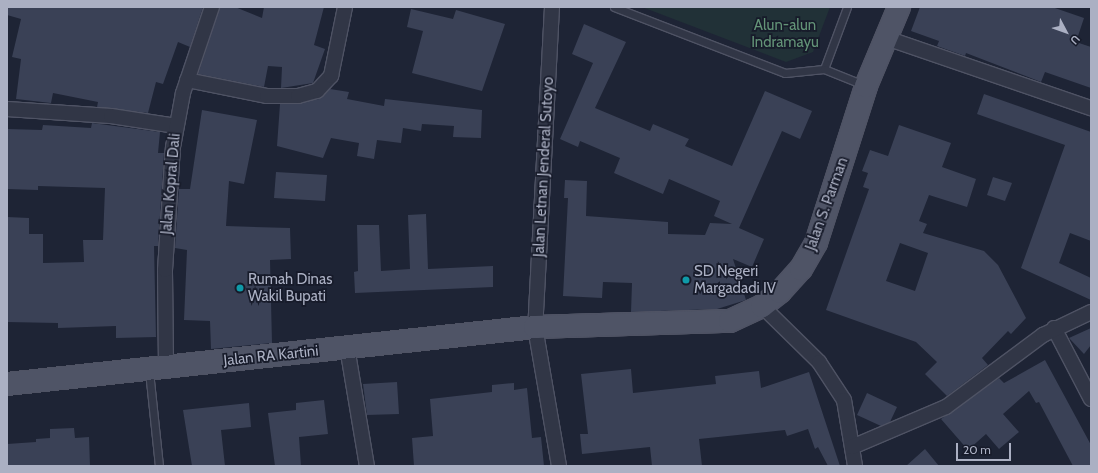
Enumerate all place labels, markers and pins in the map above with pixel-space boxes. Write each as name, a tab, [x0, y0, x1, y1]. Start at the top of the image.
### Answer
place label: SD Negeri Margadadi IV	[694, 262, 776, 297]
place label: Rumah Dinas Wakil Bupati	[248, 270, 332, 305]
marker: SD Negeri Margadadi IV	[681, 275, 691, 285]
marker: Rumah Dinas Wakil Bupati	[235, 283, 245, 293]

